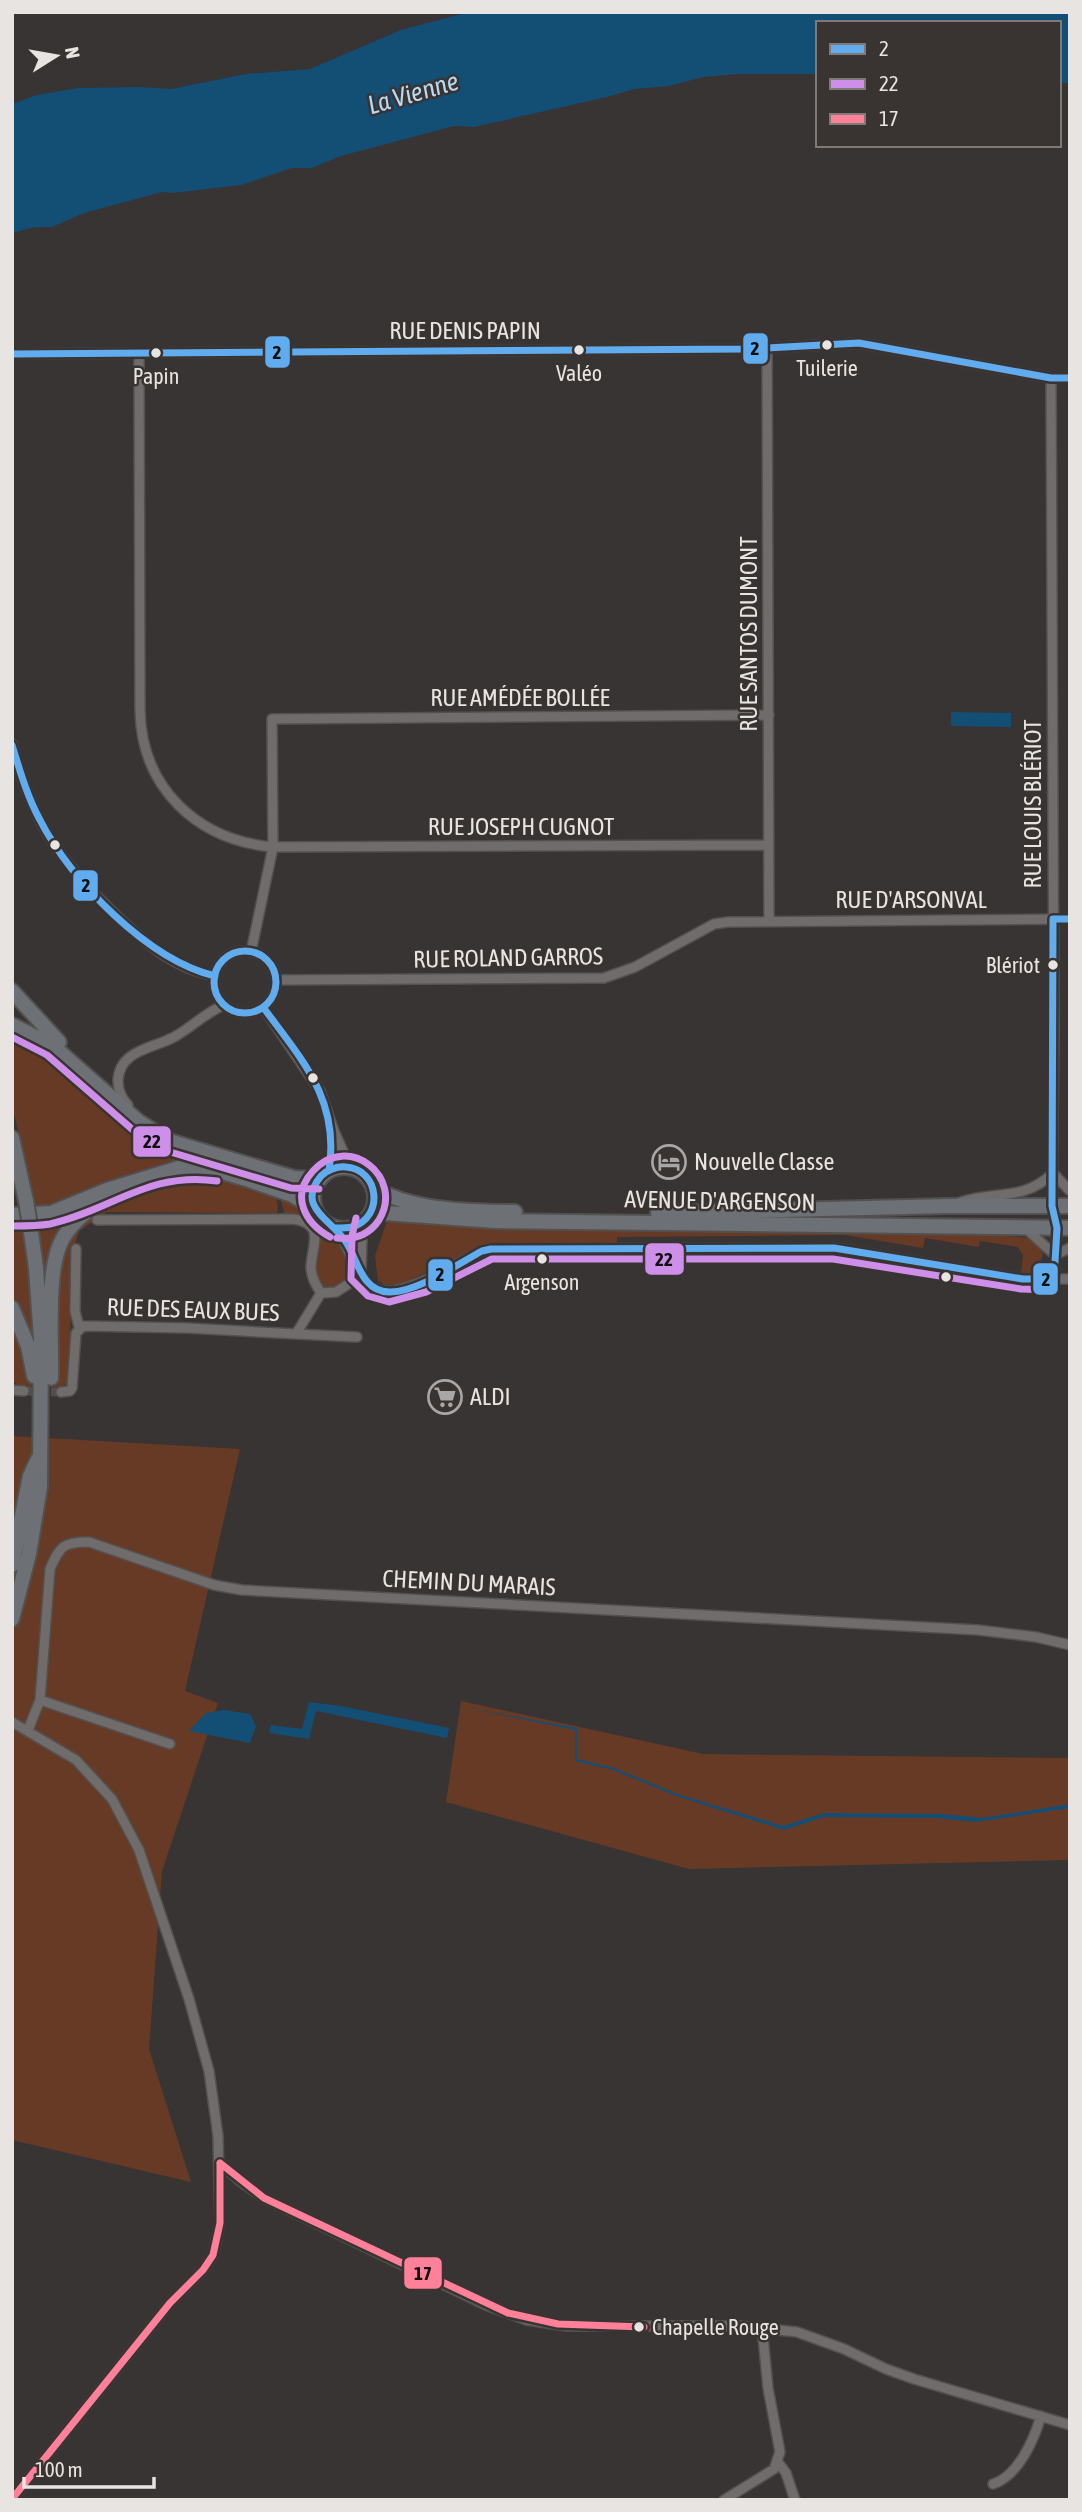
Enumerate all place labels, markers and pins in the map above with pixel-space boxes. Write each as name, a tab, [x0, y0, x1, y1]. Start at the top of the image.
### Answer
marker: Tuilerie	[820, 338, 834, 352]
marker: Valéo	[572, 343, 586, 357]
marker: Papin	[149, 346, 163, 360]
place label: Tuilerie	[796, 355, 858, 381]
place label: Valéo	[556, 360, 602, 386]
place label: Papin	[133, 363, 179, 389]
unlabelled marker	[48, 838, 62, 852]
place label: Blériot	[986, 952, 1040, 978]
marker: Blériot	[1046, 958, 1060, 972]
unlabelled marker	[306, 1071, 320, 1085]
hotel icon: Nouvelle Classe	[650, 1143, 688, 1181]
place label: Nouvelle Classe	[694, 1148, 834, 1175]
marker: Argenson	[535, 1252, 549, 1266]
place label: Argenson	[504, 1269, 580, 1295]
unlabelled marker	[939, 1270, 953, 1284]
supermarket icon: ALDI	[426, 1378, 464, 1416]
place label: ALDI	[470, 1383, 511, 1410]
place label: Chapelle Rouge	[652, 2314, 779, 2340]
marker: Chapelle Rouge	[632, 2320, 646, 2334]

